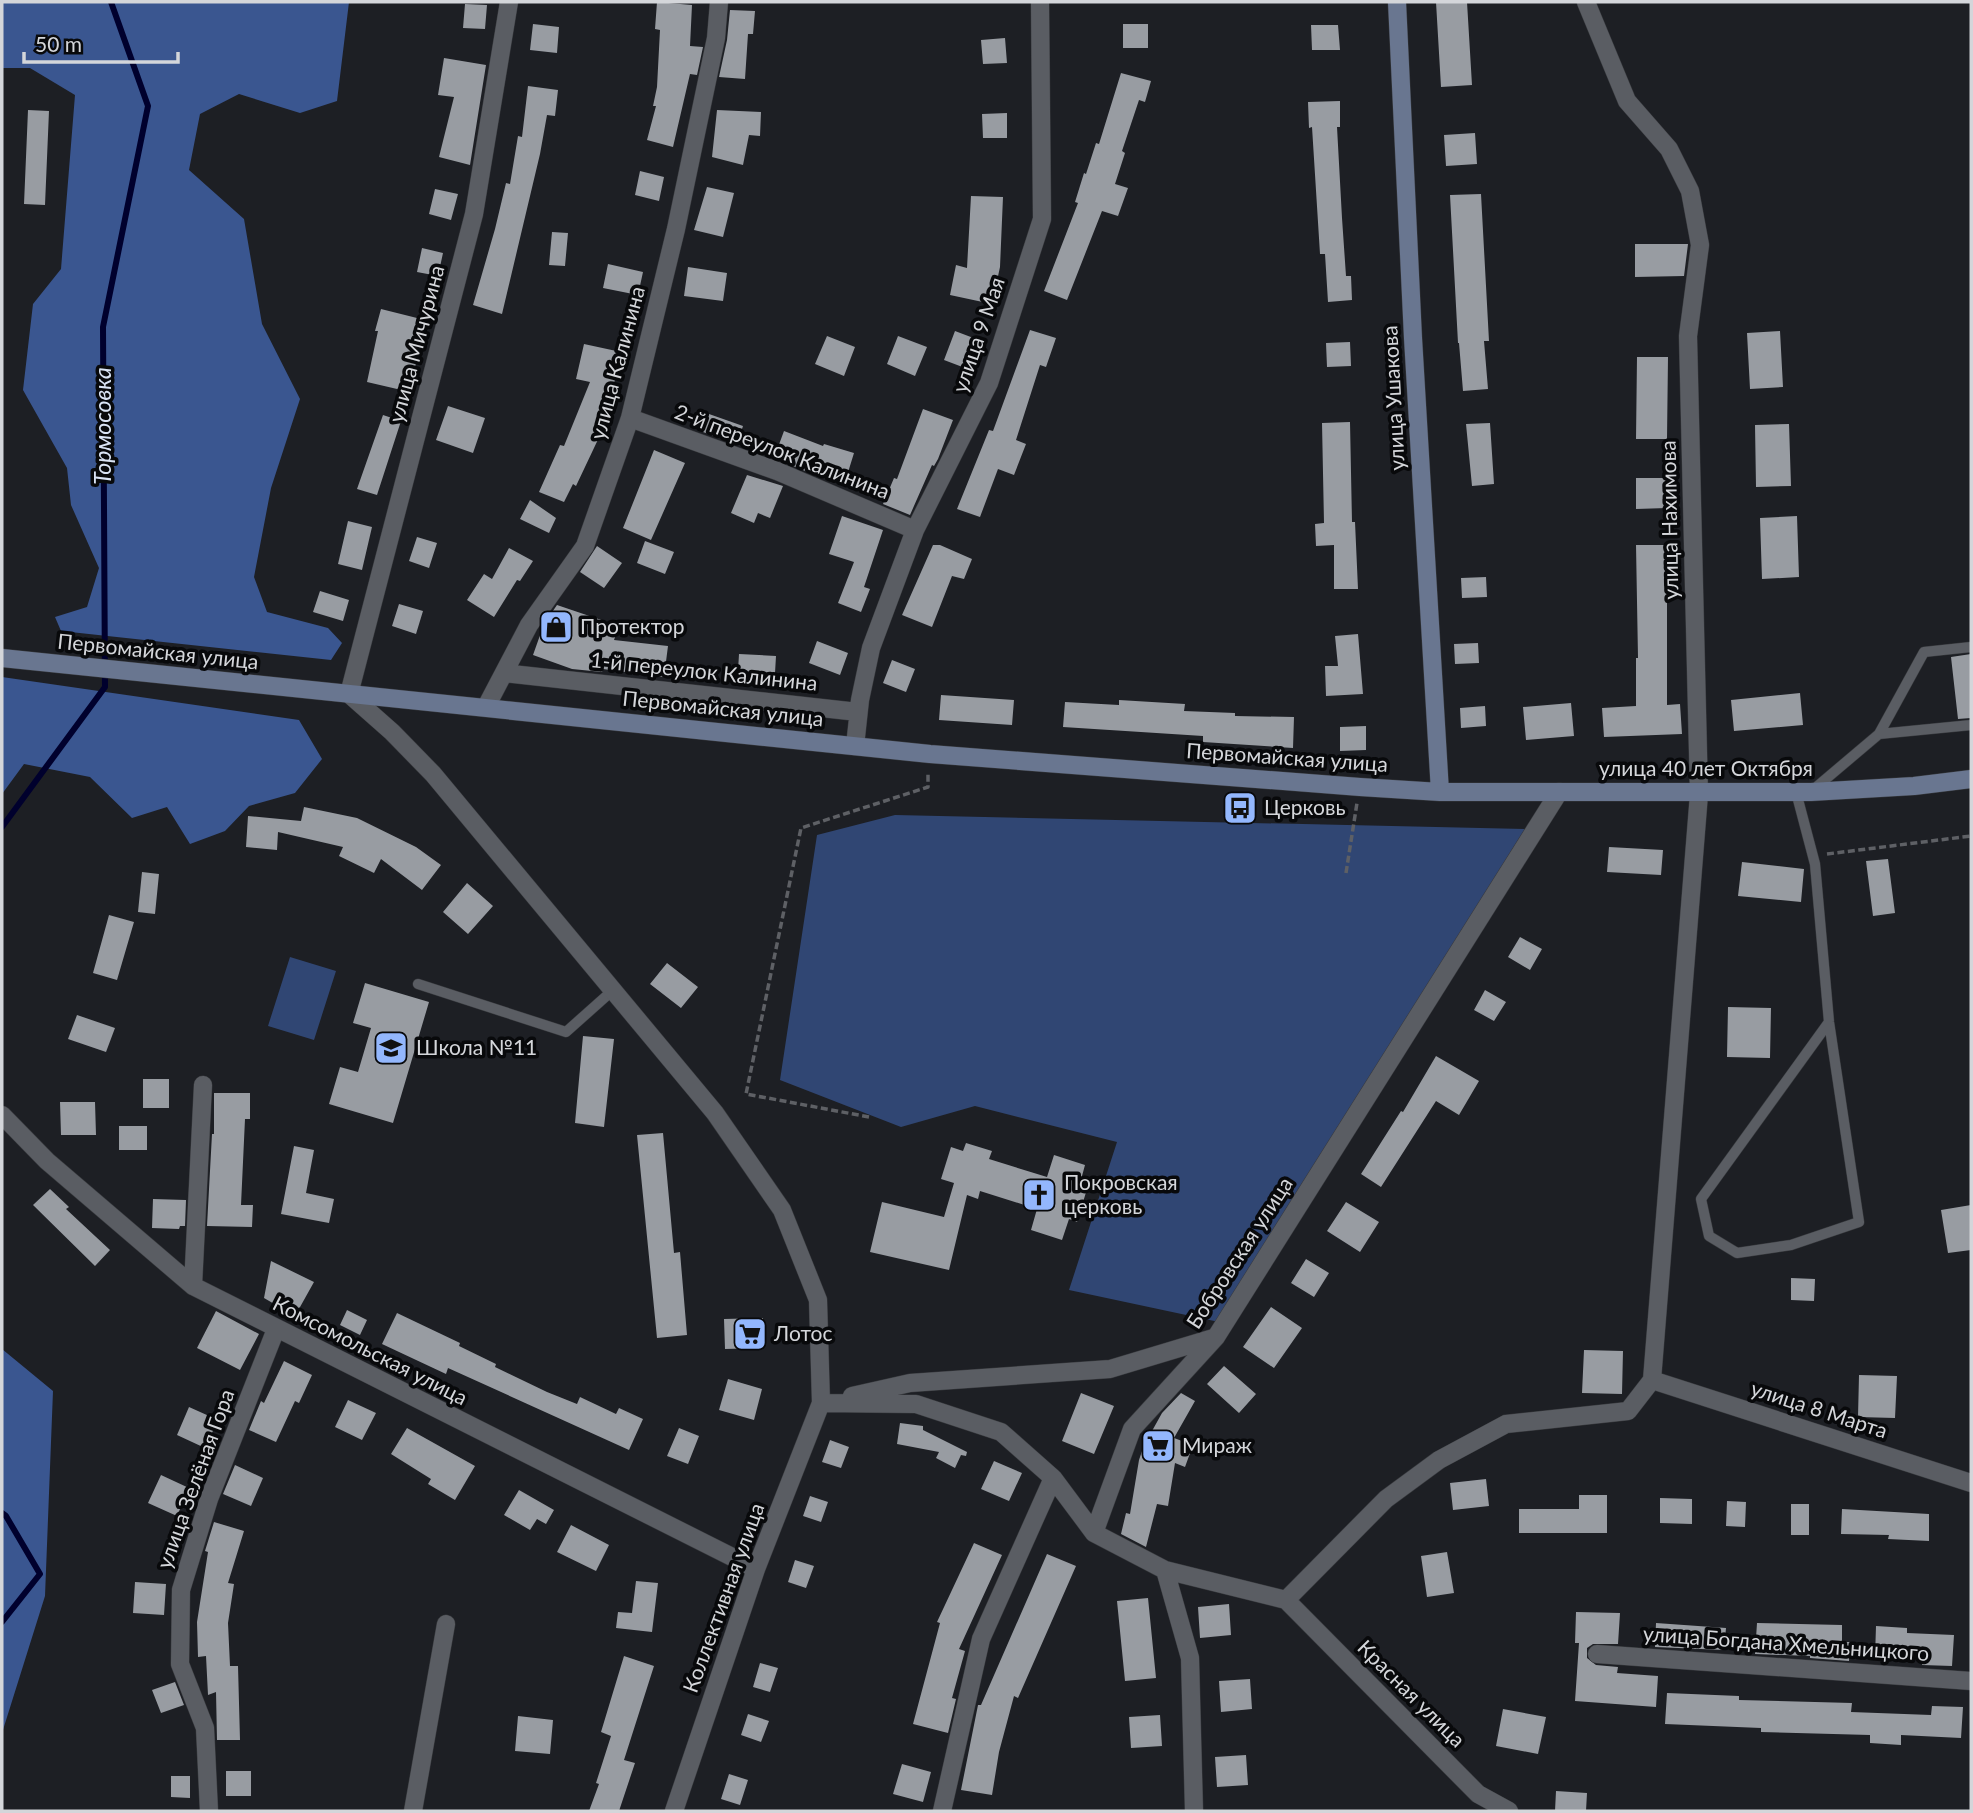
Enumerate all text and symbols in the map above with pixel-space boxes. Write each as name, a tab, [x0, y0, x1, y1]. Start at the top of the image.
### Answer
scale bar	[24, 21, 178, 65]
text: 50 m	[35, 31, 82, 56]
street label: улица Мичурина	[383, 262, 449, 425]
street label: улица 9 Мая	[946, 274, 1009, 395]
street label: улица Калинина	[584, 283, 649, 442]
street label: улица Ушакова	[1376, 325, 1409, 471]
water label: Тормосовка	[88, 367, 116, 485]
street label: 2-й переулок Калинина	[672, 398, 894, 503]
street label: улица Нахимова	[1655, 440, 1682, 600]
shop icon: Протектор	[537, 608, 575, 646]
place label: Протектор	[580, 613, 685, 638]
street label: Первомайская улица	[56, 628, 260, 674]
street label: 1-й переулок Калинина	[589, 646, 819, 695]
street label: Первомайская улица	[621, 685, 825, 731]
street label: Первомайская улица	[1185, 737, 1389, 776]
street label: улица 40 лет Октября	[1599, 755, 1813, 780]
bus stop icon: Церковь	[1221, 789, 1259, 827]
place label: Церковь	[1264, 794, 1345, 819]
school or university icon: Школа №11	[372, 1029, 410, 1067]
place label: Школа №11	[416, 1034, 537, 1059]
place label: Покровская церковь	[1064, 1169, 1178, 1218]
street label: Бобровская улица	[1180, 1172, 1297, 1333]
church icon: Покровская церковь	[1020, 1176, 1058, 1214]
street label: Комсомольская улица	[269, 1290, 472, 1410]
supermarket icon: Лотос	[731, 1315, 769, 1353]
place label: Лотос	[773, 1320, 833, 1345]
street label: улица 8 Марта	[1748, 1375, 1891, 1442]
street label: улица Зелёная Гора	[151, 1385, 239, 1572]
supermarket icon: Мираж	[1139, 1427, 1177, 1465]
place label: Мираж	[1182, 1432, 1253, 1457]
street label: Коллективная улица	[677, 1499, 769, 1696]
street label: улица Богдана Хмельницкого	[1642, 1620, 1930, 1665]
street label: Красная улица	[1353, 1634, 1471, 1752]

